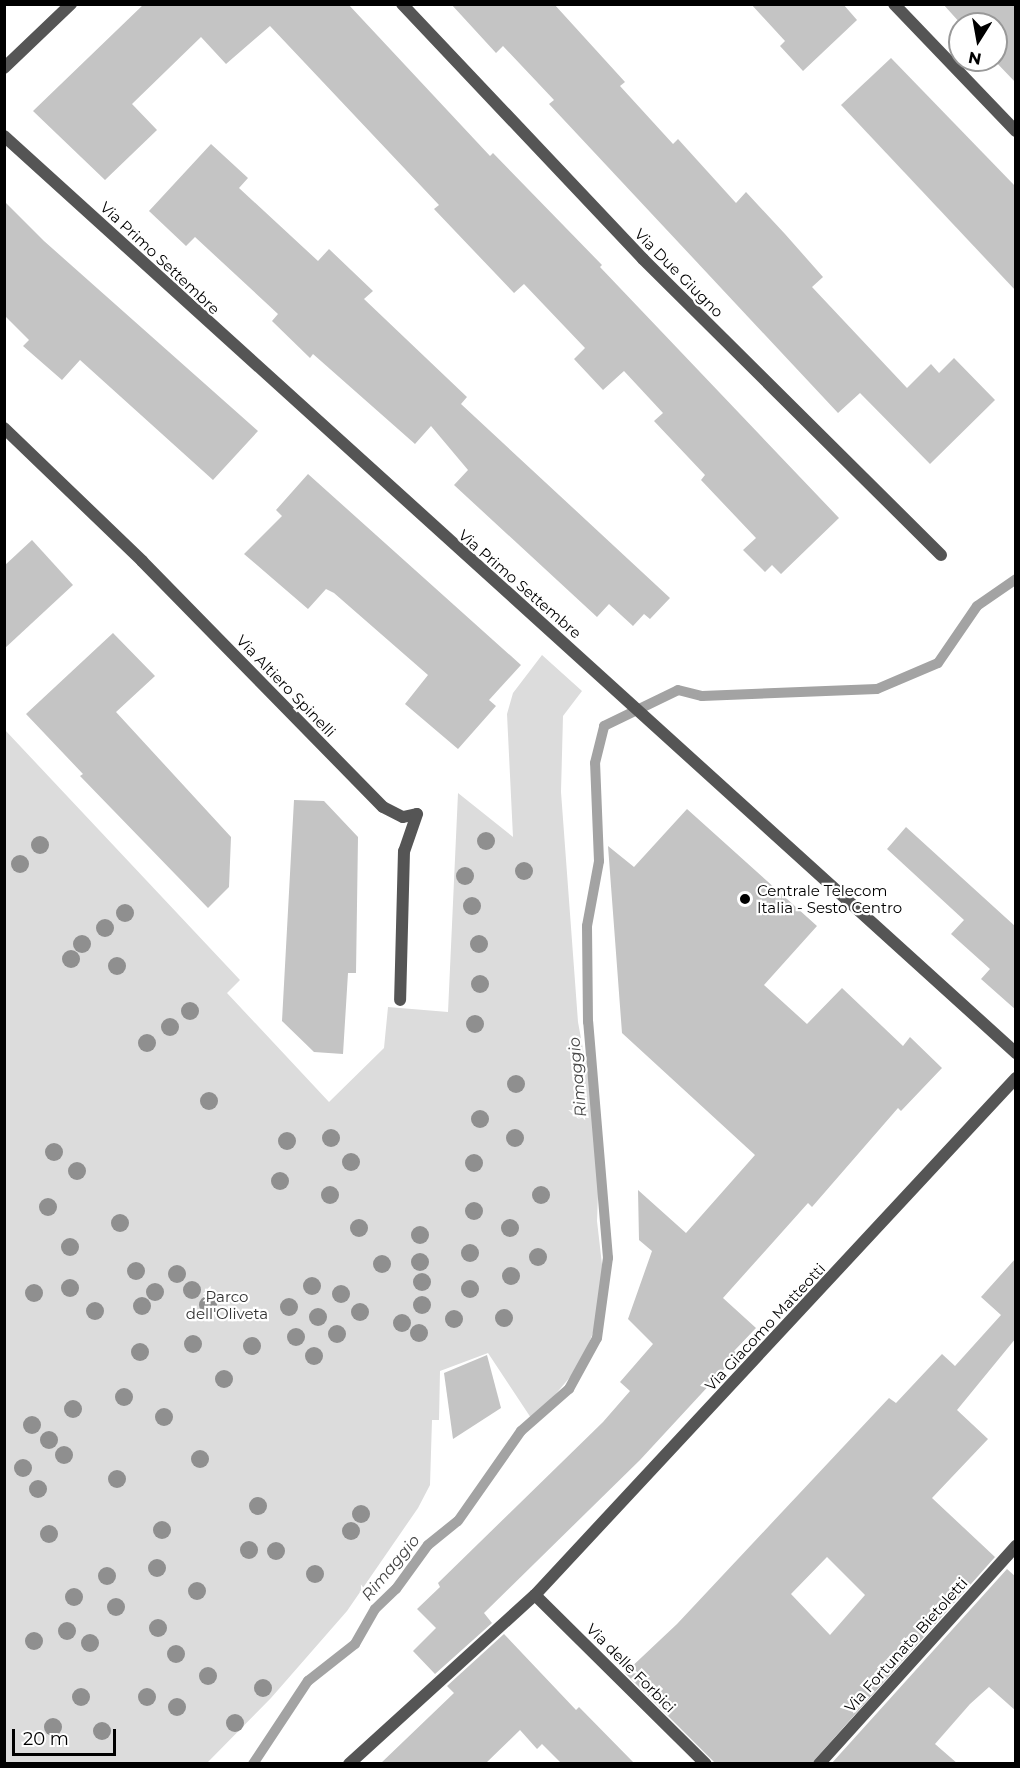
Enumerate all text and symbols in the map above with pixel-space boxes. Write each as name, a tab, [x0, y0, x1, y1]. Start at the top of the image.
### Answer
north arrow	[948, 12, 1008, 72]
text: N	[967, 48, 983, 69]
street label: Via Primo Settembre	[97, 198, 223, 318]
street label: Via Due Giugno	[631, 225, 727, 321]
street label: Via Primo Settembre	[455, 526, 585, 642]
street label: Via Altiero Spinelli	[233, 631, 339, 741]
place label: Centrale Telecom Italia - Sesto Centro	[757, 881, 902, 916]
marker: Centrale Telecom Italia - Sesto Centro	[738, 892, 752, 906]
water label: Rimaggio	[565, 1036, 591, 1118]
street label: Via Giacomo Matteotti	[701, 1260, 829, 1394]
park label: Parco dell'Oliveta	[186, 1287, 268, 1322]
water label: Rimaggio	[358, 1531, 424, 1605]
street label: Via Fortunato Bietoletti	[841, 1574, 971, 1716]
street label: Via delle Forbici	[583, 1620, 679, 1716]
scale bar	[15, 1717, 118, 1755]
text: 20 m	[23, 1728, 69, 1750]

